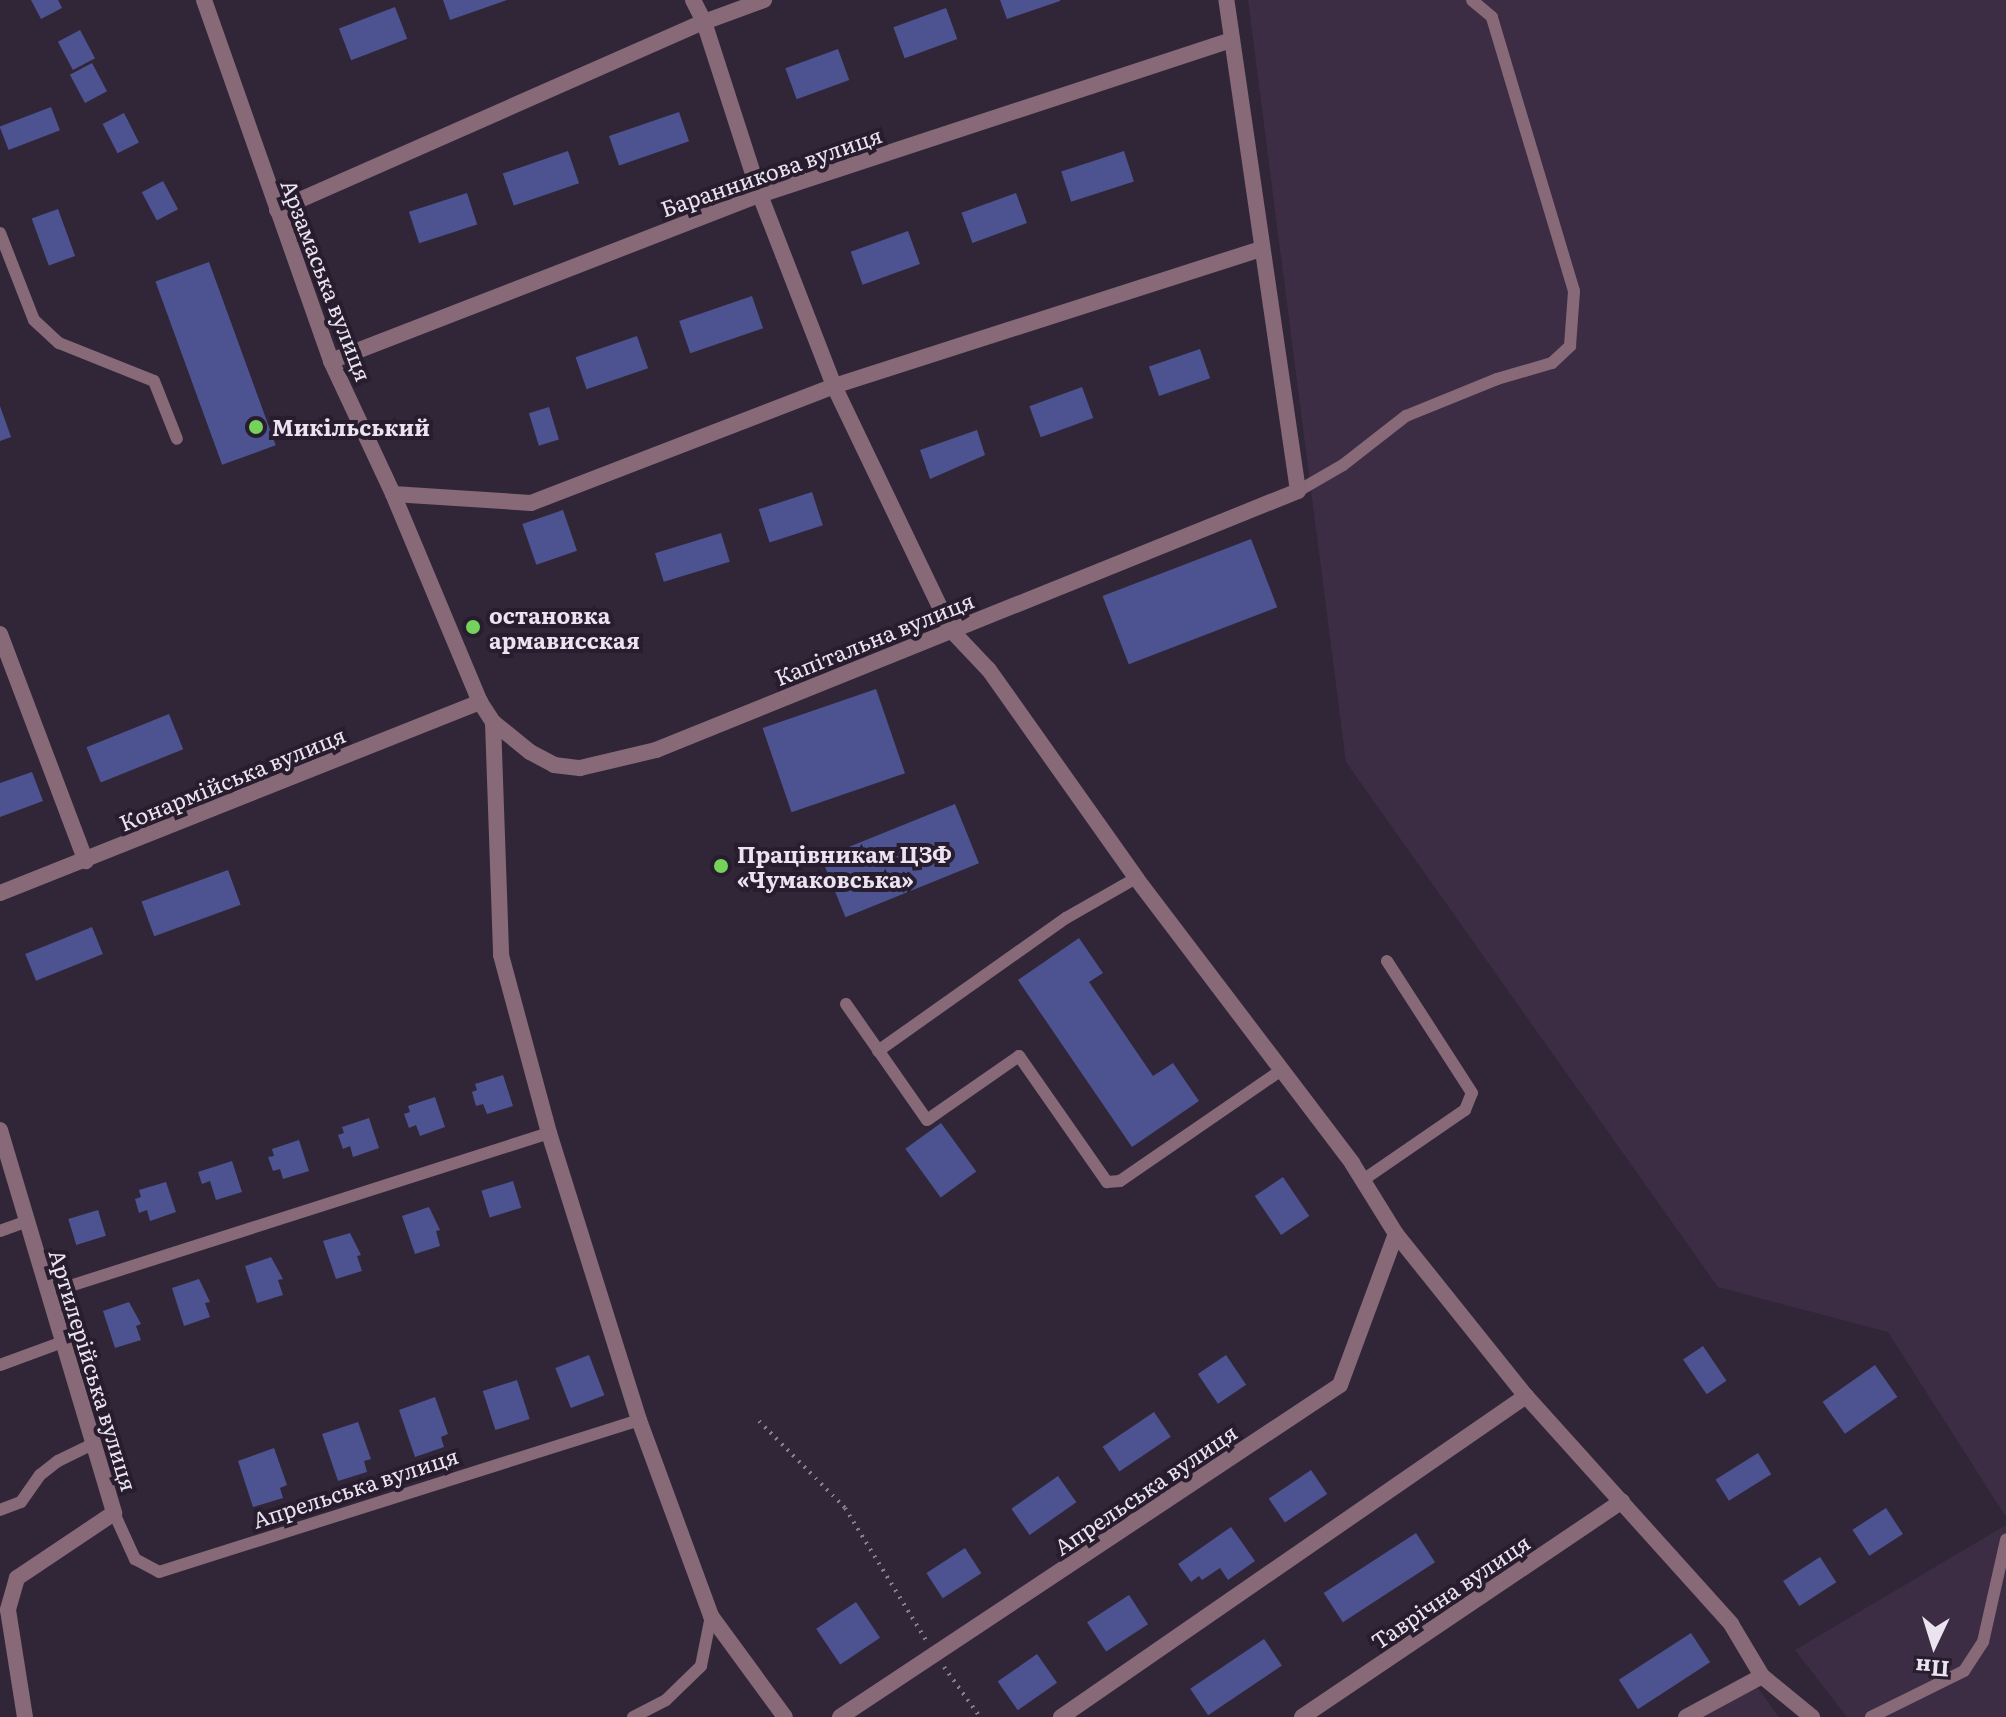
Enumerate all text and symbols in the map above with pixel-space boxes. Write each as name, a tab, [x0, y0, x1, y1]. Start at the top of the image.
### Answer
street label: Баранникова вулиця	[657, 121, 885, 221]
street label: Арзамаська вулиця	[276, 175, 378, 385]
place label: Микільський	[272, 414, 430, 440]
marker: Микільський	[247, 418, 265, 436]
street label: Капітальна вулиця	[770, 586, 978, 690]
place label: остановка армависская	[489, 601, 640, 652]
marker: остановка армависская	[464, 618, 482, 636]
street label: Конармійська вулиця	[115, 721, 349, 835]
place label: Працівникам ЦЗФ «Чумаковська»	[737, 840, 952, 892]
marker: Працівникам ЦЗФ «Чумаковська»	[712, 857, 730, 875]
street label: Артилерійська вулиця	[45, 1246, 143, 1494]
street label: Апрельська вулиця	[1049, 1418, 1241, 1560]
street label: Апрельська вулиця	[249, 1441, 461, 1533]
street label: Таврічна вулиця	[1366, 1528, 1534, 1654]
north arrow	[1894, 1605, 1974, 1685]
text: Пн	[1914, 1652, 1951, 1687]

